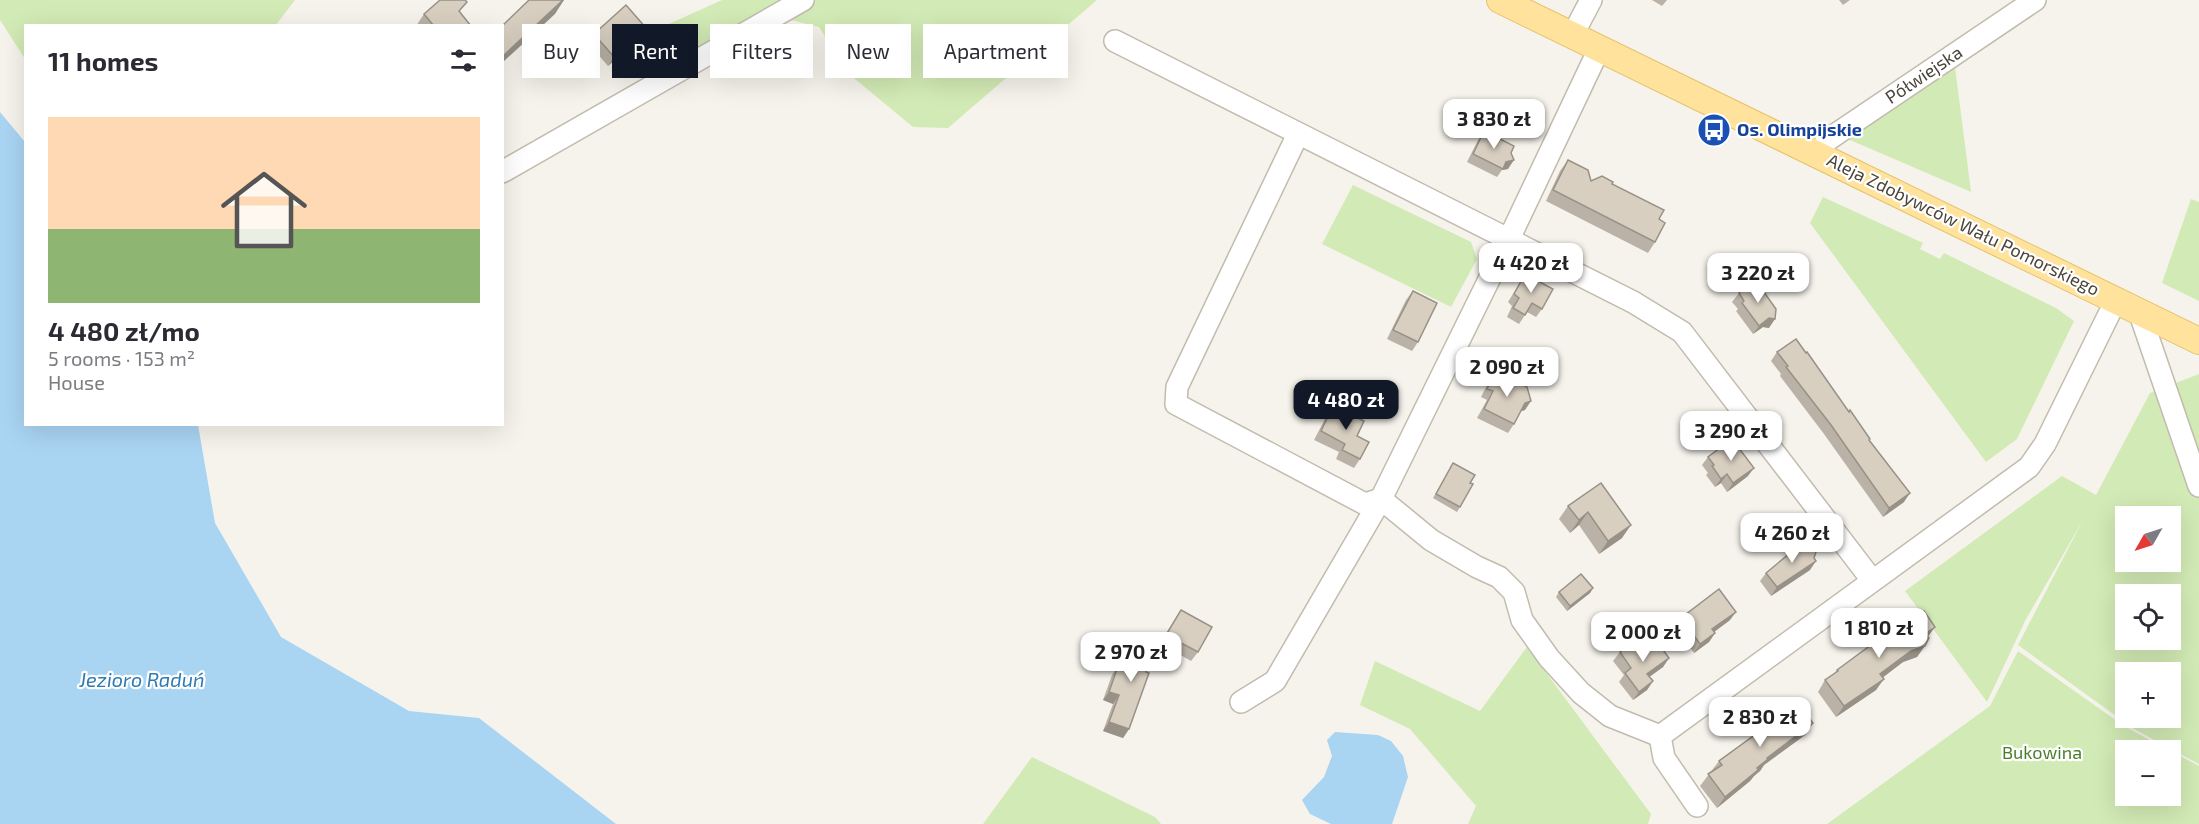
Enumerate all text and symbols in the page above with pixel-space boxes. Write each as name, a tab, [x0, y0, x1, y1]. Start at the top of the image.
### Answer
chip: Buy	[522, 24, 600, 78]
chip: Rent	[612, 24, 698, 78]
chip: Filters	[710, 24, 813, 78]
chip: New	[825, 24, 911, 78]
chip: Apartment	[923, 24, 1068, 78]
street label: Półwiejska	[1881, 40, 1966, 108]
icon: filters	[447, 44, 480, 77]
text: 11 homes	[48, 45, 158, 76]
pin: 3 830 zł	[1432, 99, 1556, 150]
text: 3 830 zł	[1457, 106, 1531, 130]
bus stop icon: Os. Olimpijskie	[1696, 112, 1732, 148]
place label: Os. Olimpijskie	[1737, 118, 1862, 140]
street label: Aleja Zdobywców Wału Pomorskiego	[1824, 148, 2103, 300]
icon: home	[210, 156, 318, 264]
pin: 4 420 zł	[1469, 243, 1593, 294]
text: 4 420 zł	[1493, 250, 1569, 274]
pin: 3 220 zł	[1696, 253, 1820, 304]
text: 3 220 zł	[1721, 260, 1795, 284]
text: 4 480 zł/mo	[48, 315, 200, 346]
text: 5 rooms · 153 m²	[48, 346, 195, 370]
pin: 2 090 zł	[1445, 347, 1569, 398]
text: 2 090 zł	[1470, 354, 1545, 378]
text: House	[48, 370, 105, 394]
pin: 4 480 zł	[1284, 380, 1408, 431]
text: 4 480 zł	[1308, 387, 1384, 411]
pin: 3 290 zł	[1669, 411, 1793, 462]
text: 3 290 zł	[1694, 418, 1768, 442]
north arrow	[2115, 506, 2181, 572]
map controls	[2115, 506, 2181, 806]
pin: 4 260 zł	[1730, 513, 1854, 564]
text: 4 260 zł	[1754, 520, 1830, 544]
button: locate	[2115, 584, 2181, 650]
pin: 1 810 zł	[1817, 608, 1941, 659]
pin: 2 000 zł	[1581, 612, 1705, 663]
text: 1 810 zł	[1845, 615, 1913, 639]
text: 2 000 zł	[1605, 619, 1681, 643]
pin: 2 970 zł	[1069, 632, 1193, 683]
text: 2 970 zł	[1095, 639, 1167, 663]
button: +	[2115, 662, 2181, 728]
water label: Jezioro Raduń	[78, 667, 205, 691]
pin: 2 830 zł	[1698, 697, 1822, 748]
text: 2 830 zł	[1723, 704, 1797, 728]
button: −	[2115, 740, 2181, 806]
park label: Bukowina	[2002, 741, 2082, 763]

